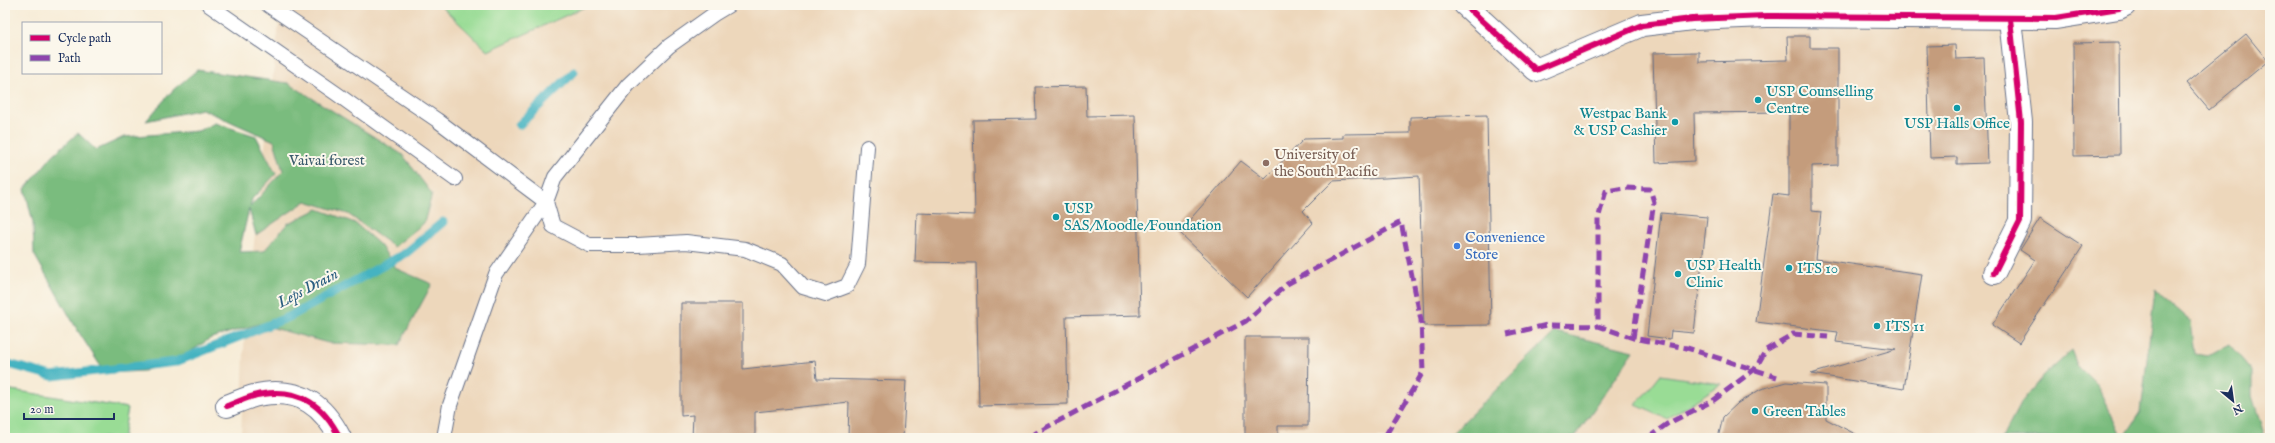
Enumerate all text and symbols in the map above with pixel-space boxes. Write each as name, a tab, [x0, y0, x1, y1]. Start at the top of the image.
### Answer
legend	[22, 22, 162, 74]
text: Cycle path	[58, 31, 112, 47]
text: Path	[58, 51, 81, 66]
place label: USP Counselling Centre	[1766, 82, 1874, 118]
marker: USP Counselling Centre	[1753, 95, 1763, 105]
marker: USP Halls Office	[1952, 103, 1962, 113]
place label: Westpac Bank & USP Cashier	[1573, 104, 1668, 140]
place label: USP Halls Office	[1904, 114, 2010, 133]
marker: Westpac Bank & USP Cashier	[1670, 117, 1680, 127]
place label: University of the South Pacific	[1274, 145, 1378, 181]
park label: Vaivai forest	[288, 151, 365, 170]
marker: University of the South Pacific	[1261, 158, 1271, 168]
place label: USP SAS/Moodle/Foundation	[1064, 199, 1222, 235]
marker: USP SAS/Moodle/Foundation	[1051, 212, 1061, 222]
place label: Convenience Store	[1465, 228, 1545, 264]
marker: Convenience Store	[1452, 241, 1462, 251]
place label: USP Health Clinic	[1686, 256, 1762, 292]
place label: ITS 10	[1797, 259, 1838, 278]
marker: ITS 10	[1784, 263, 1794, 273]
water label: Leps Drain	[273, 265, 342, 314]
marker: USP Health Clinic	[1673, 269, 1683, 279]
place label: ITS 11	[1885, 317, 1925, 336]
marker: ITS 11	[1872, 321, 1882, 331]
north arrow	[2213, 381, 2253, 421]
scale bar	[24, 395, 114, 421]
text: N	[2229, 400, 2246, 418]
text: 20 m	[30, 402, 53, 417]
place label: Green Tables	[1763, 402, 1846, 421]
marker: Green Tables	[1750, 406, 1760, 416]

